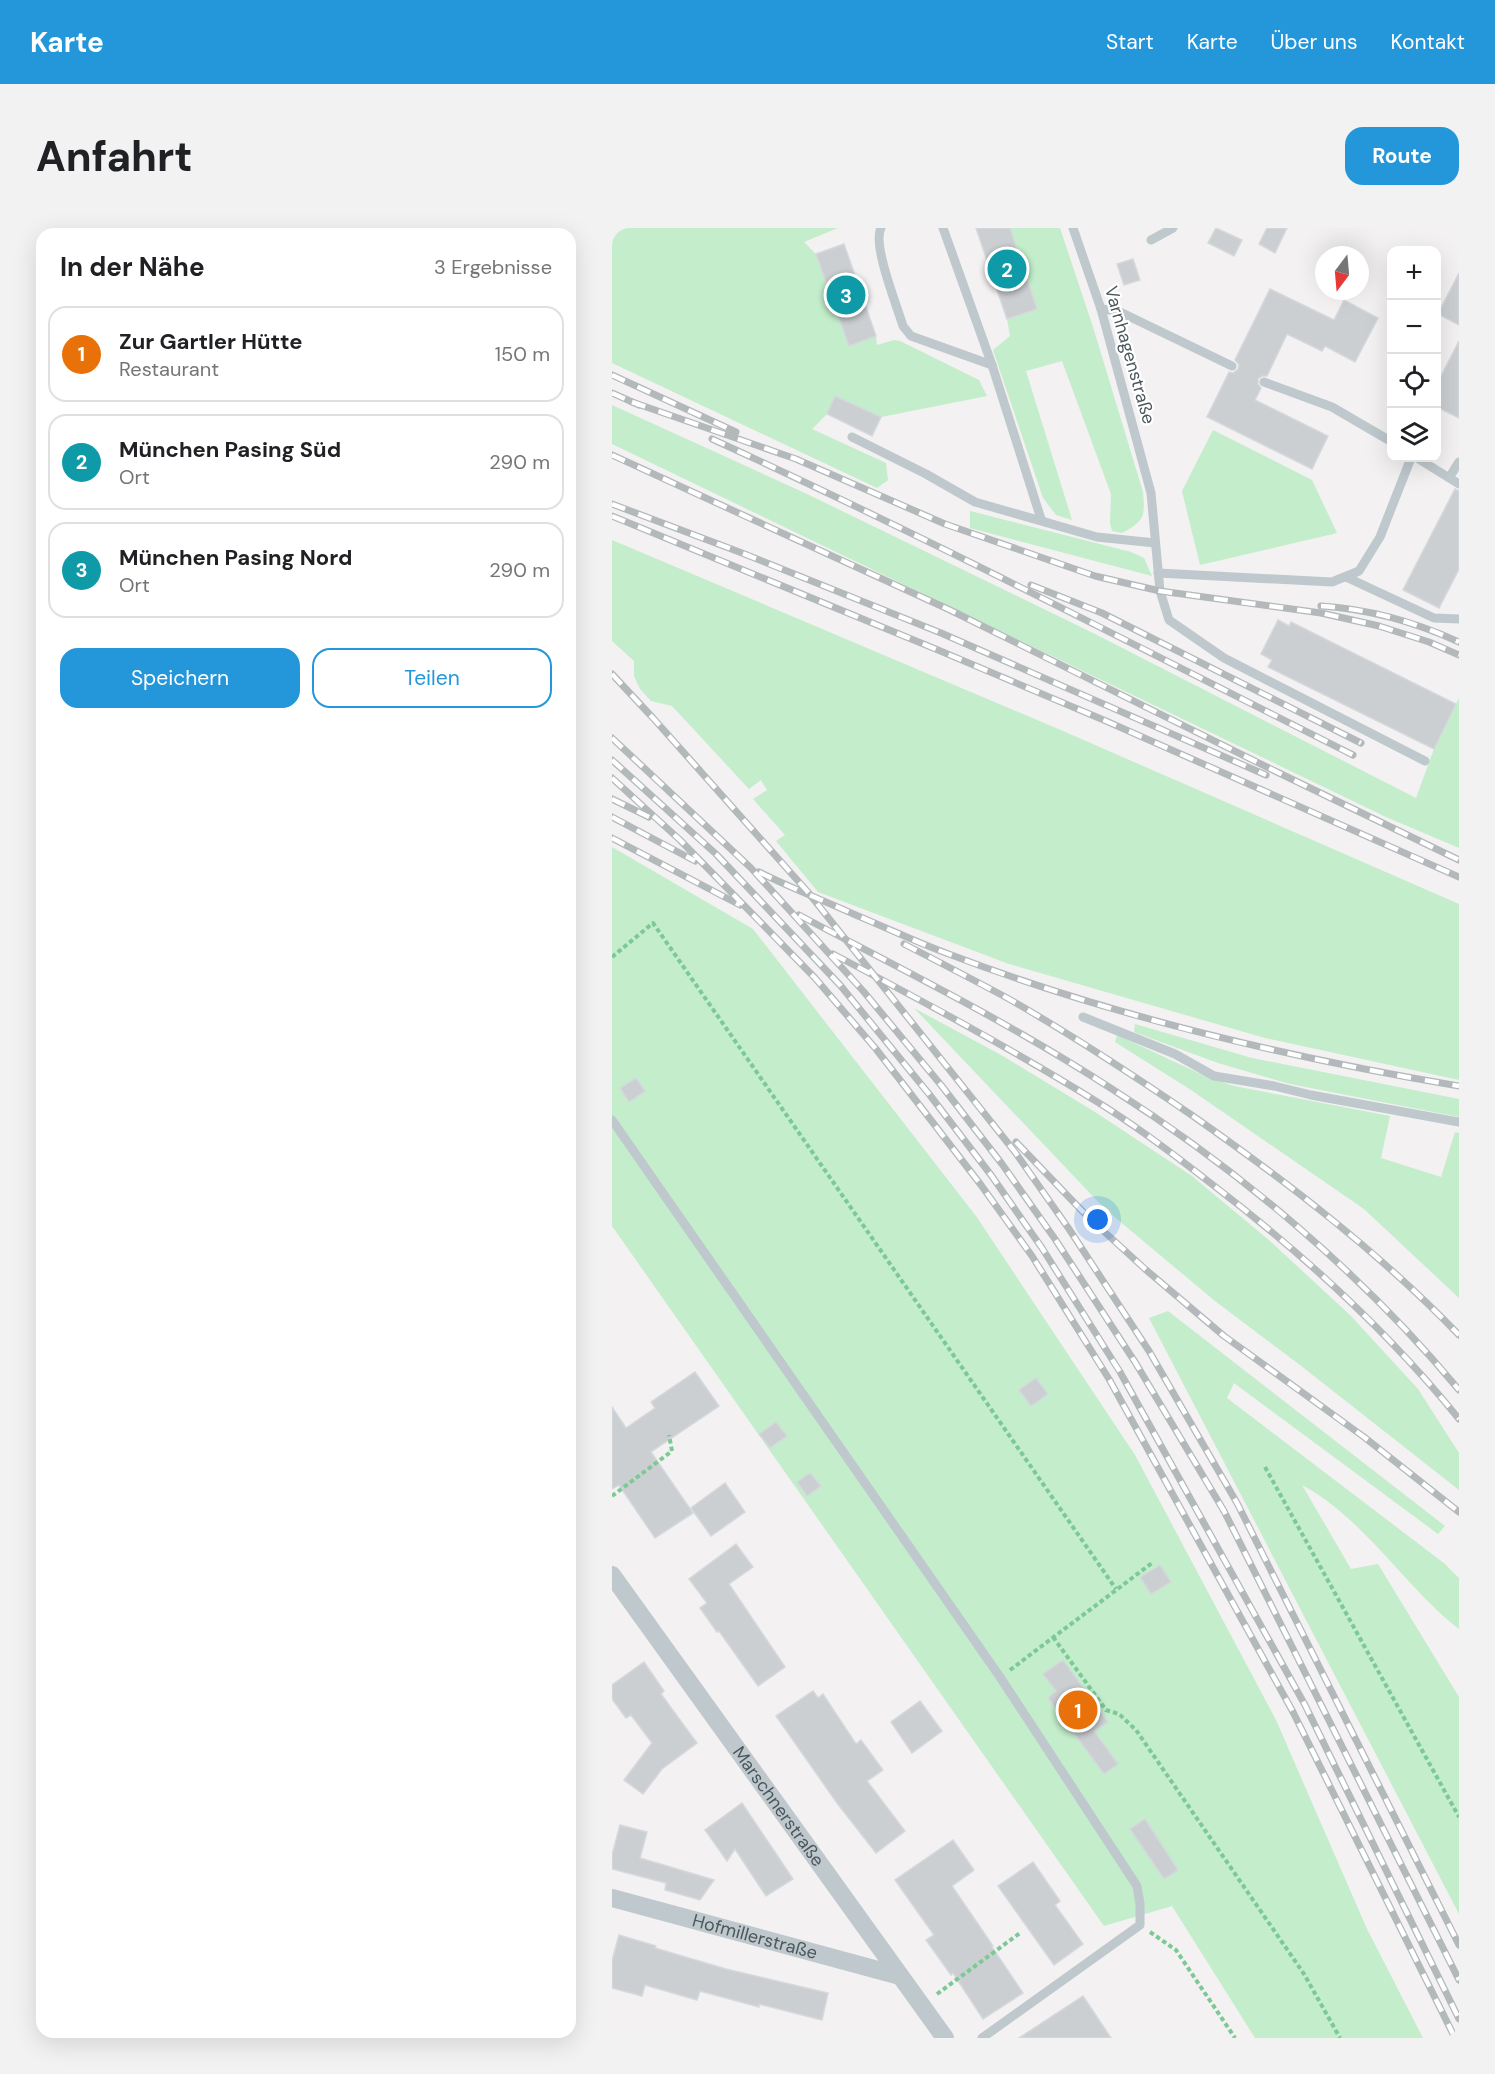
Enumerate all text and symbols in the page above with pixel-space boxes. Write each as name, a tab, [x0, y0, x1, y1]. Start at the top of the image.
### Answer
text: Karte	[30, 24, 104, 61]
text: Start	[1106, 28, 1154, 56]
text: Karte	[1187, 28, 1238, 56]
text: Über uns	[1271, 28, 1357, 56]
text: Kontakt	[1390, 28, 1465, 56]
button: Route	[1345, 127, 1459, 185]
text: Anfahrt	[36, 129, 192, 184]
pin: 2	[988, 246, 1026, 291]
north arrow	[1315, 246, 1369, 300]
map controls	[1387, 246, 1441, 462]
button: +	[1387, 246, 1441, 300]
text: In der Nähe	[60, 250, 205, 284]
text: 3 Ergebnisse	[434, 254, 552, 280]
pin: 3	[826, 272, 866, 318]
street label: Varnhagenstraße	[1099, 283, 1161, 427]
button: −	[1387, 300, 1441, 354]
text: Zur Gartler Hütte	[119, 327, 303, 356]
text: 1	[78, 341, 85, 367]
text: 150 m	[495, 341, 550, 367]
button: locate	[1387, 354, 1441, 408]
text: Restaurant	[119, 356, 219, 382]
button: layers	[1387, 408, 1441, 462]
text: München Pasing Süd	[119, 435, 341, 464]
text: 2	[76, 449, 87, 475]
text: 290 m	[489, 449, 550, 475]
text: Ort	[119, 464, 150, 490]
text: München Pasing Nord	[119, 543, 353, 572]
text: 3	[75, 557, 88, 583]
text: 290 m	[489, 557, 550, 583]
text: Ort	[119, 572, 150, 598]
button: Speichern	[60, 648, 300, 708]
button: Teilen	[312, 648, 552, 708]
your location	[1083, 1205, 1112, 1234]
pin: 1	[1058, 1688, 1098, 1732]
street label: Marschnerstraße	[727, 1741, 830, 1871]
street label: Hofmillerstraße	[690, 1908, 820, 1965]

